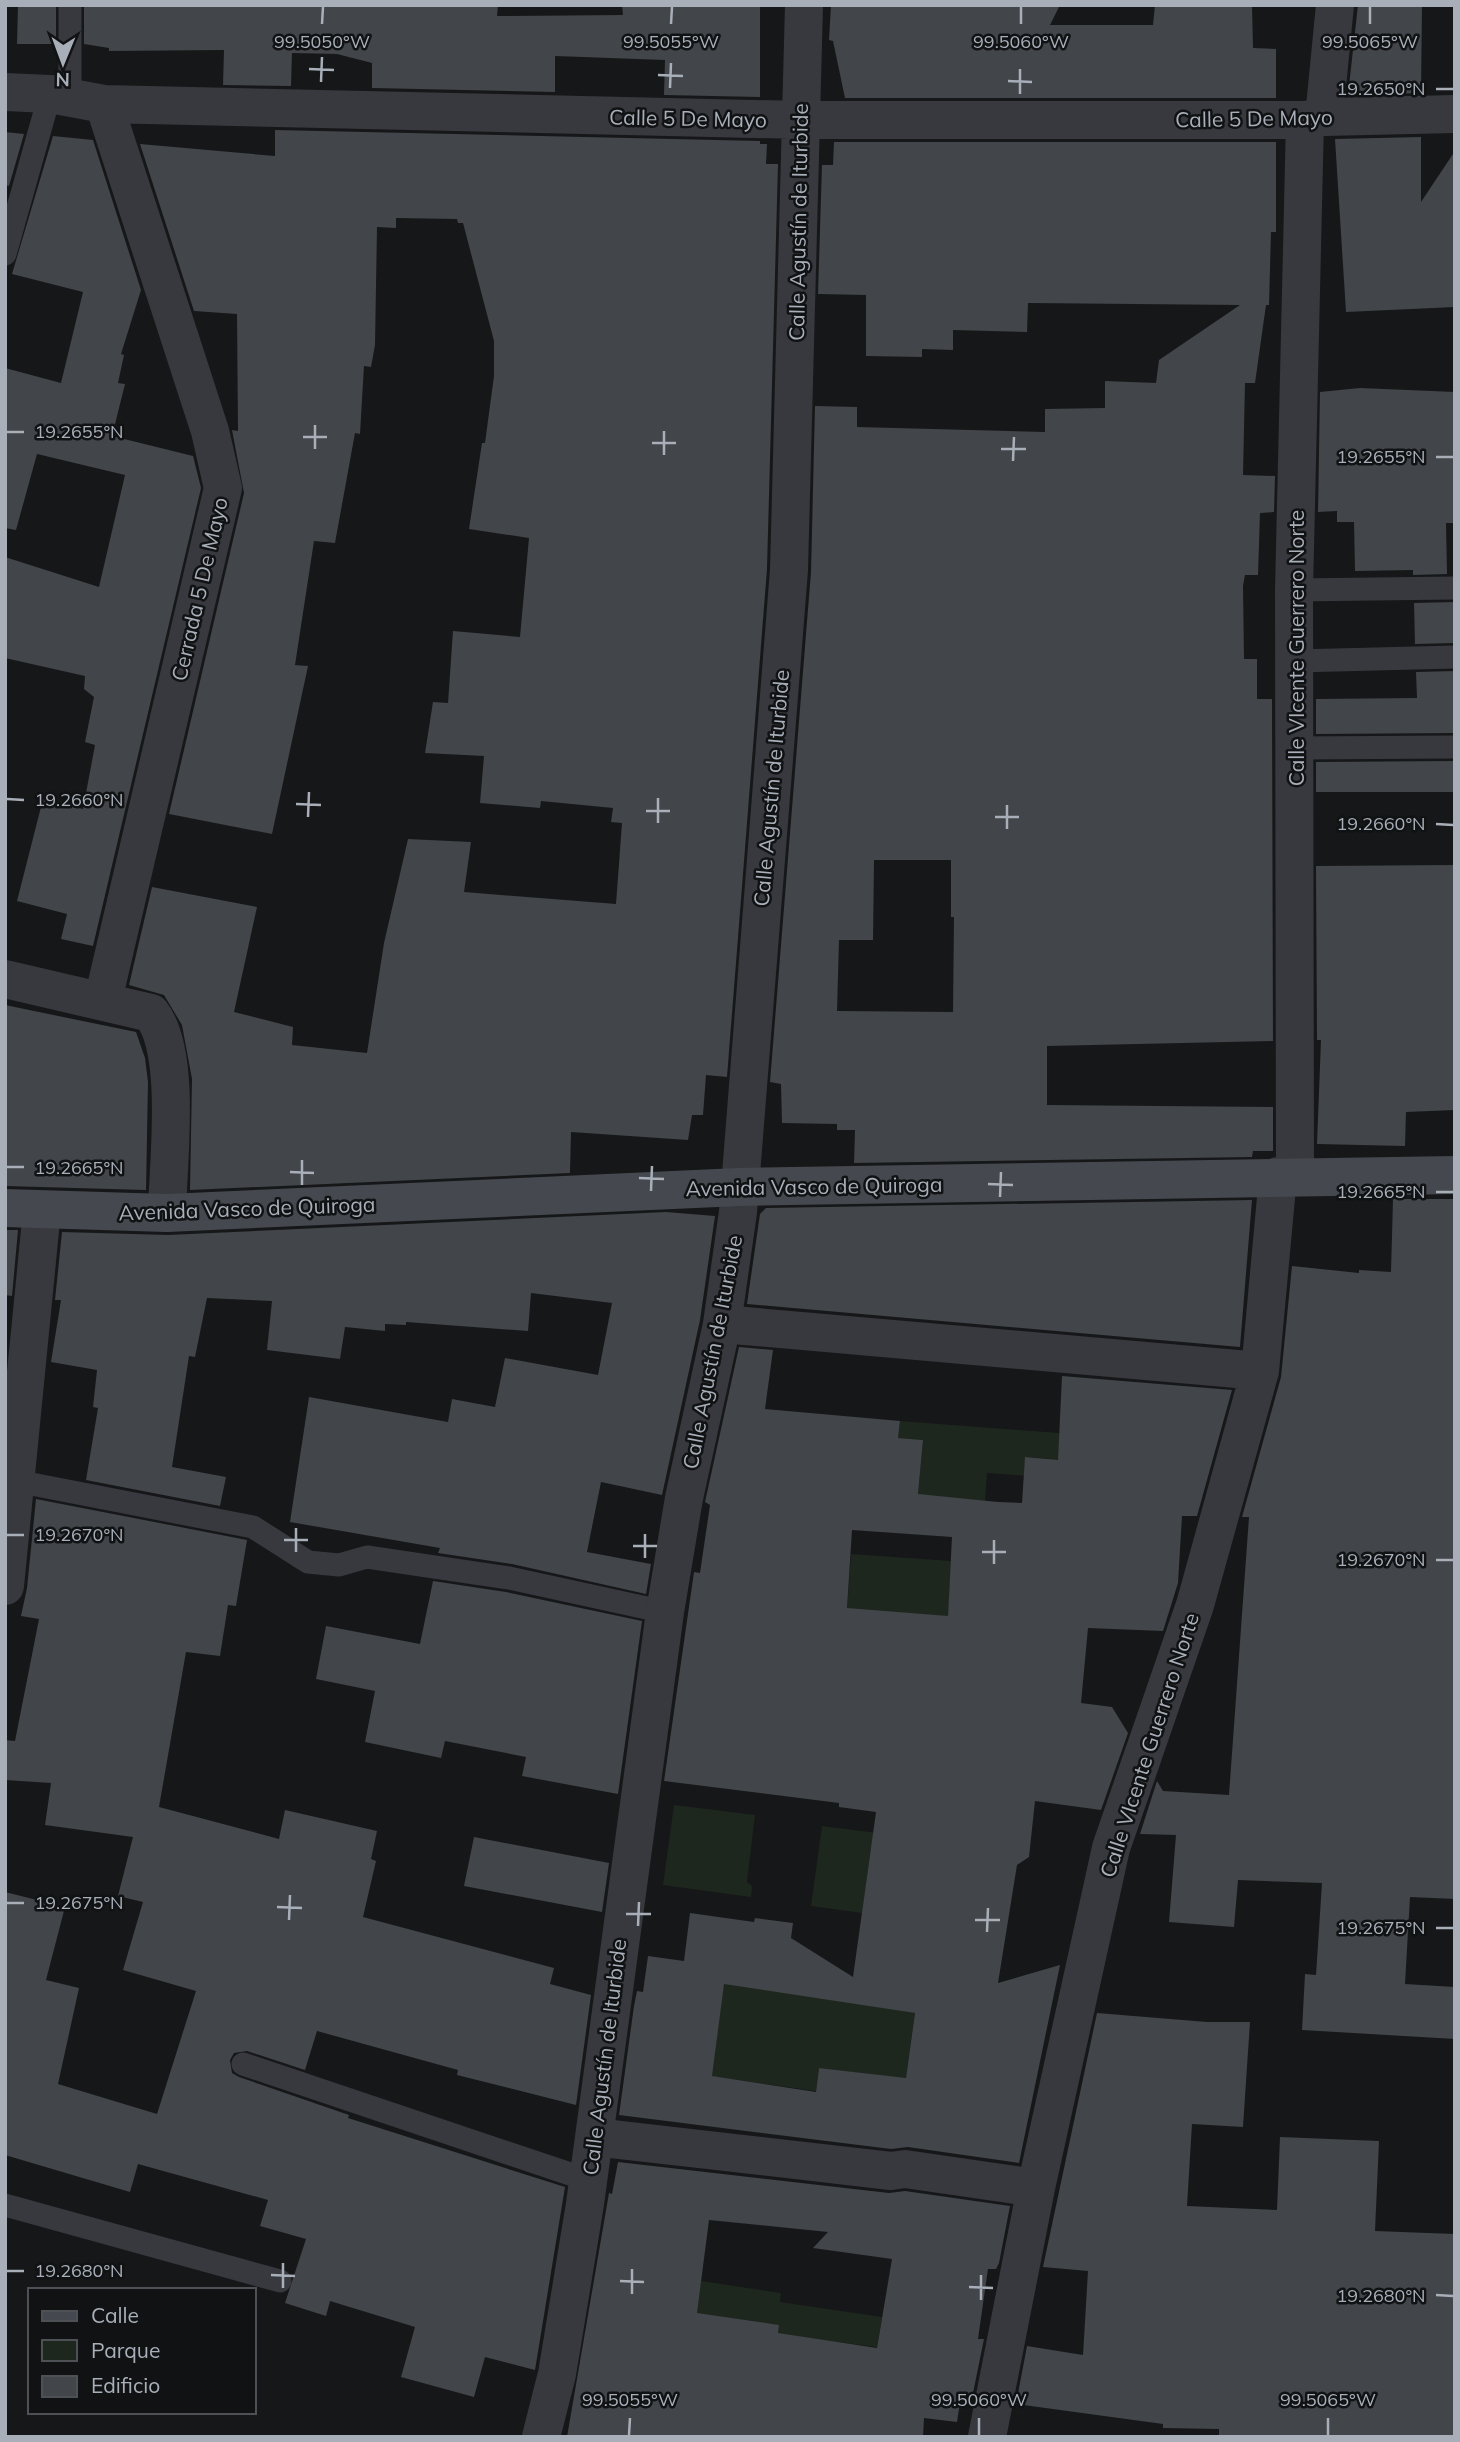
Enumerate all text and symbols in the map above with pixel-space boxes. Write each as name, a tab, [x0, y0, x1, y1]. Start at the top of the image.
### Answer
north arrow	[28, 28, 98, 98]
text: 99.5050°W	[274, 30, 370, 53]
text: 99.5055°W	[623, 30, 719, 53]
text: 99.5060°W	[973, 30, 1069, 53]
text: 99.5065°W	[1322, 30, 1418, 53]
text: N	[55, 68, 70, 92]
text: 19.2650°N	[1336, 77, 1426, 100]
street label: Calle Agustín de Iturbide	[783, 103, 813, 341]
street label: Calle 5 De Mayo	[609, 104, 767, 132]
street label: Calle 5 De Mayo	[1175, 104, 1333, 132]
text: 19.2655°N	[34, 420, 124, 443]
text: 19.2655°N	[1336, 445, 1426, 468]
street label: Cerrada 5 De Mayo	[165, 495, 233, 683]
street label: Calle VIcente Guerrero Norte	[1283, 510, 1309, 786]
street label: Calle Agustín de Iturbide	[748, 668, 794, 908]
text: 19.2660°N	[34, 788, 124, 811]
text: 19.2660°N	[1336, 812, 1426, 835]
text: 19.2665°N	[34, 1156, 124, 1179]
street label: Avenida Vasco de Quiroga	[685, 1171, 943, 1201]
text: 19.2665°N	[1336, 1180, 1426, 1203]
street label: Avenida Vasco de Quiroga	[118, 1191, 376, 1225]
street label: Calle Agustín de Iturbide	[677, 1233, 747, 1471]
text: 19.2670°N	[34, 1523, 124, 1546]
text: 19.2670°N	[1336, 1548, 1426, 1571]
street label: Calle VIcente Guerrero Norte	[1094, 1609, 1204, 1881]
text: 19.2675°N	[34, 1891, 124, 1914]
text: 19.2675°N	[1336, 1916, 1426, 1939]
street label: Calle Agustín de Iturbide	[577, 1937, 631, 2177]
text: 19.2680°N	[34, 2259, 124, 2282]
text: 19.2680°N	[1336, 2284, 1426, 2307]
legend	[28, 2288, 256, 2414]
text: Calle	[91, 2302, 139, 2328]
text: Parque	[91, 2337, 160, 2363]
text: Edificio	[91, 2372, 160, 2398]
text: 99.5055°W	[582, 2388, 678, 2411]
text: 99.5060°W	[931, 2388, 1027, 2411]
text: 99.5065°W	[1280, 2388, 1376, 2411]

